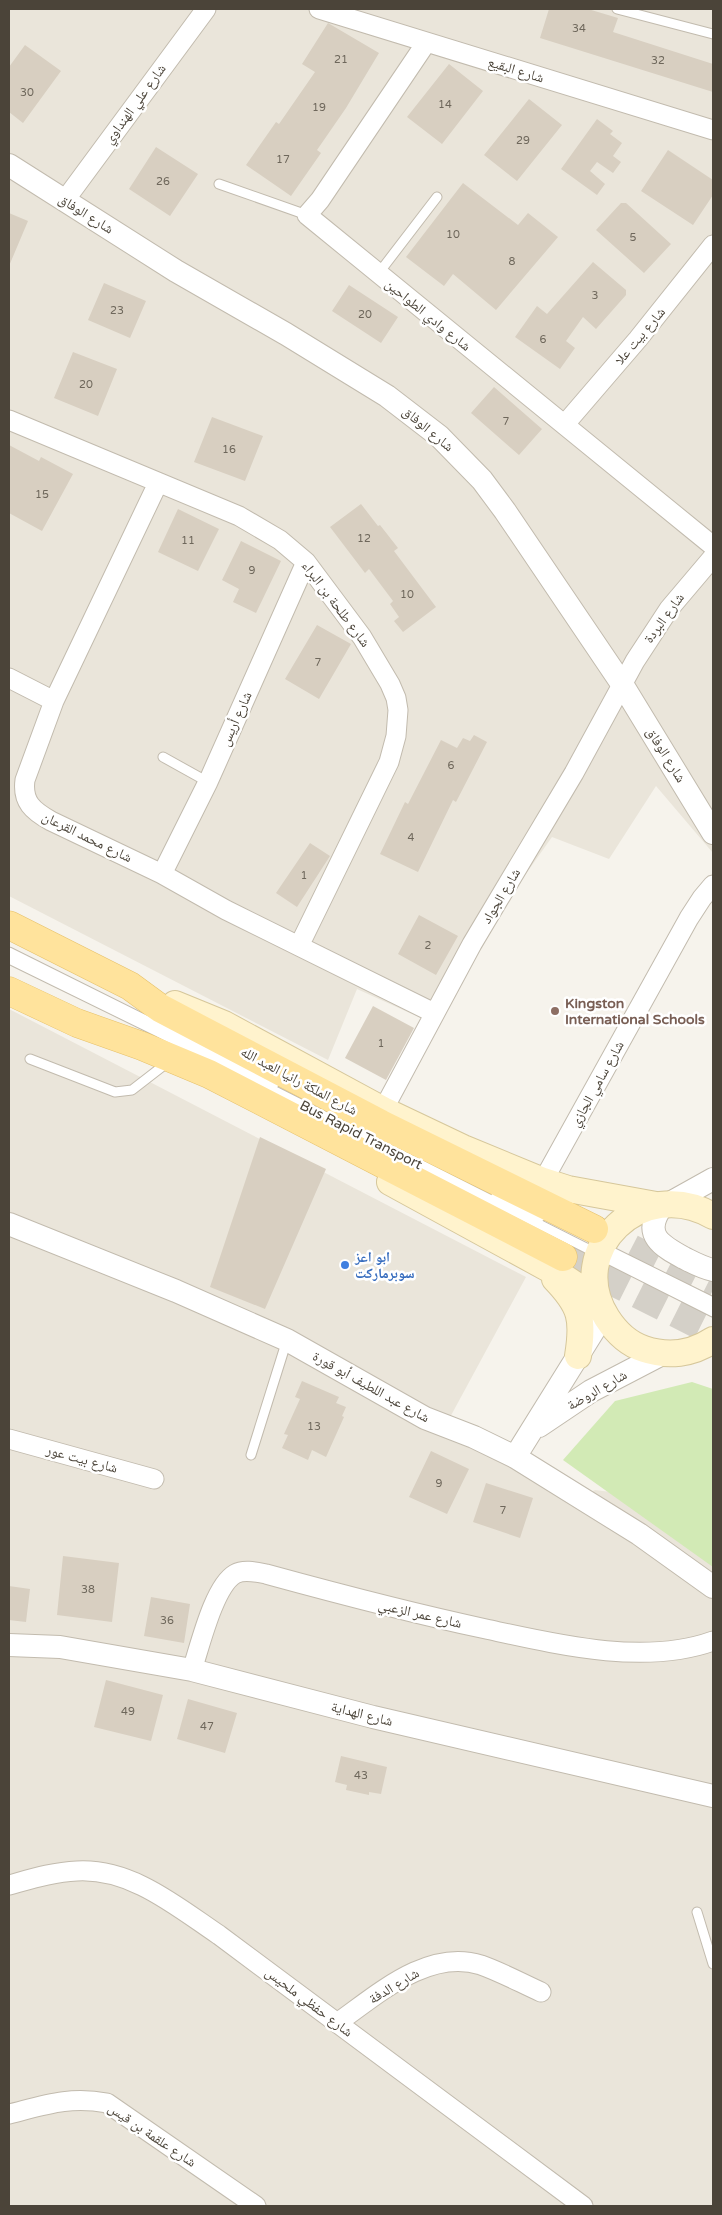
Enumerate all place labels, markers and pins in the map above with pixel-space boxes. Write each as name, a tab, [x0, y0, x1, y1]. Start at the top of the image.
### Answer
place label: Kingston International Schools	[565, 995, 705, 1028]
marker: Kingston International Schools	[549, 1005, 561, 1017]
place label: ابو اعز سوبرماركت	[354, 1249, 415, 1282]
marker: ابو اعز سوبرماركت	[339, 1259, 351, 1271]

